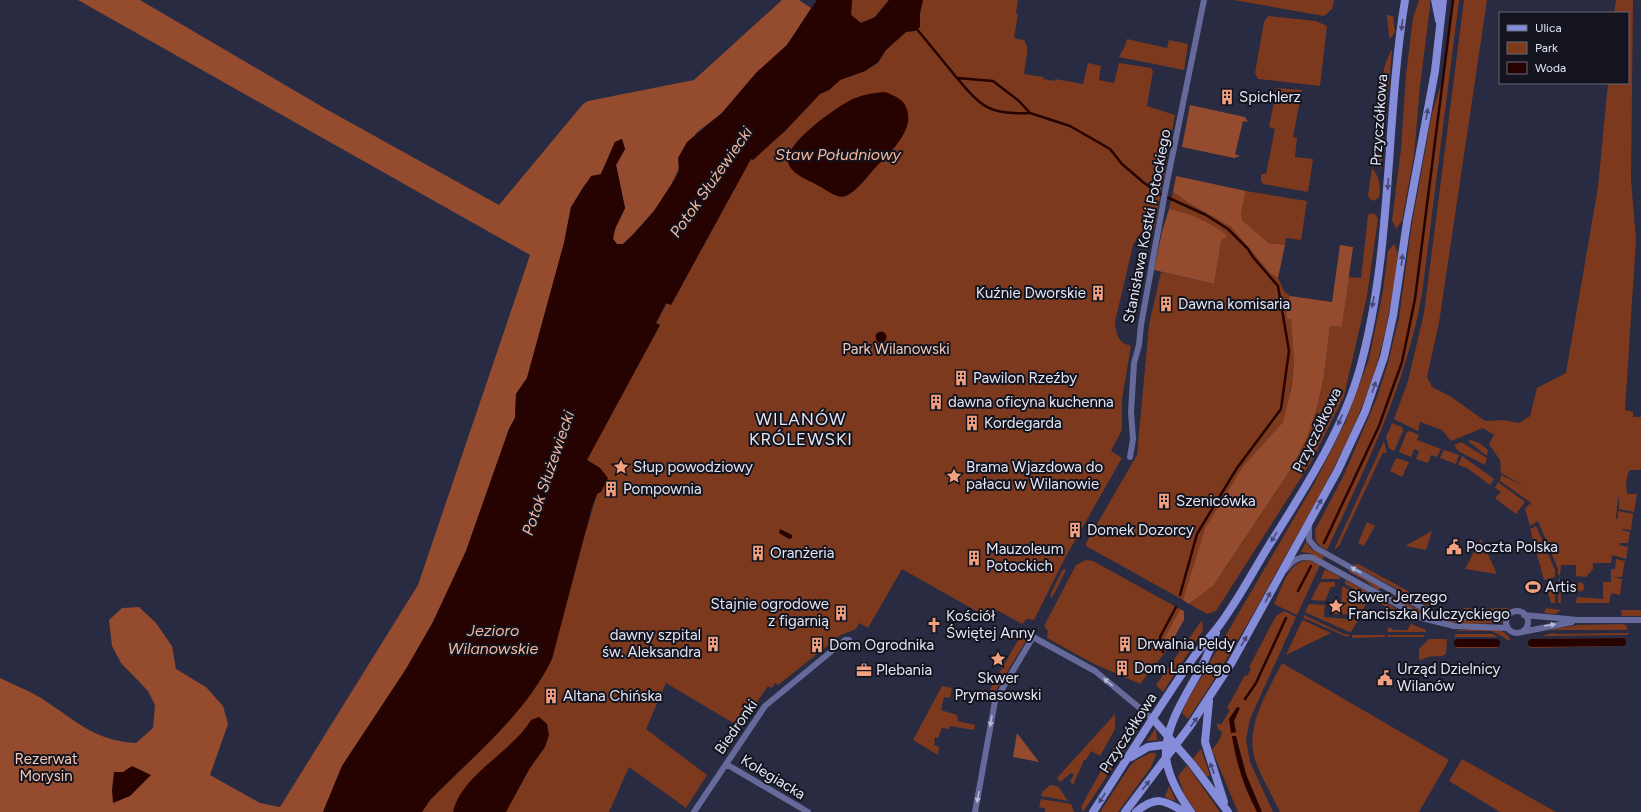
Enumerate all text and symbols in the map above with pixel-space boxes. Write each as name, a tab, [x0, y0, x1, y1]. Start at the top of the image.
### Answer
legend	[1499, 12, 1629, 84]
one-way arrow	[1399, 19, 1405, 31]
text: Ulica	[1535, 21, 1562, 35]
text: Park	[1535, 41, 1558, 55]
text: Woda	[1535, 61, 1566, 75]
street label: Przyczółkowa	[1367, 73, 1391, 167]
building icon: Spichlerz	[1218, 88, 1236, 106]
place label: Spichlerz	[1239, 88, 1301, 106]
one-way arrow	[1424, 108, 1430, 120]
water label: Potok Służewiecki	[666, 123, 756, 241]
street label: Stanisława Kostki Potockiego	[1119, 127, 1175, 324]
water label: Staw Południowy	[775, 145, 902, 164]
one-way arrow	[1385, 178, 1392, 190]
one-way arrow	[1399, 254, 1405, 266]
place label: Kuźnie Dworskie	[976, 284, 1086, 302]
building icon: Kuźnie Dworskie	[1089, 284, 1107, 302]
building icon: Dawna komisaria	[1157, 295, 1175, 313]
place label: Dawna komisaria	[1178, 295, 1290, 313]
one-way arrow	[1370, 296, 1376, 308]
park label: Park Wilanowski	[842, 340, 950, 358]
building icon: Pawilon Rzeźby	[952, 369, 970, 387]
place label: Pawilon Rzeźby	[973, 369, 1077, 387]
one-way arrow	[1371, 381, 1377, 393]
street label: Przyczółkowa	[1289, 385, 1345, 475]
building icon: dawna oficyna kuchenna	[927, 393, 945, 411]
place label: dawna oficyna kuchenna	[948, 393, 1114, 411]
water label: Potok Służewiecki	[518, 408, 578, 538]
district label: WILANÓW KRÓLEWSKI	[749, 409, 853, 449]
building icon: Kordegarda	[963, 414, 981, 432]
place label: Kordegarda	[984, 414, 1062, 432]
one-way arrow	[1337, 414, 1343, 425]
place icon: Słup powodziowy	[612, 458, 630, 476]
place label: Słup powodziowy	[633, 458, 753, 476]
place label: Brama Wjazdowa do pałacu w Wilanowie	[966, 458, 1103, 493]
place icon: Brama Wjazdowa do pałacu w Wilanowie	[945, 467, 963, 485]
building icon: Pompownia	[602, 480, 620, 498]
place label: Pompownia	[623, 480, 702, 498]
building icon: Szenicówka	[1155, 492, 1173, 510]
place label: Szenicówka	[1176, 492, 1256, 510]
one-way arrow	[1316, 499, 1322, 510]
building icon: Domek Dozorcy	[1066, 521, 1084, 539]
place label: Domek Dozorcy	[1087, 521, 1194, 539]
one-way arrow	[1271, 531, 1278, 543]
public building icon: Poczta Polska	[1445, 538, 1463, 556]
place label: Poczta Polska	[1466, 538, 1558, 556]
place label: Mauzoleum Potockich	[986, 540, 1063, 575]
building icon: Oranżeria	[749, 544, 767, 562]
place label: Oranżeria	[770, 544, 835, 562]
building icon: Mauzoleum Potockich	[965, 549, 983, 567]
one-way arrow	[1350, 567, 1362, 574]
sports icon: Artis	[1524, 578, 1542, 596]
place label: Artis	[1545, 578, 1576, 596]
place label: Skwer Jerzego Franciszka Kulczyckiego	[1348, 588, 1510, 623]
one-way arrow	[1265, 591, 1271, 603]
place label: Stajnie ogrodowe z figarnią	[710, 595, 829, 630]
place icon: Skwer Jerzego Franciszka Kulczyckiego	[1327, 597, 1345, 615]
building icon: Stajnie ogrodowe z figarnią	[832, 604, 850, 622]
place label: Kościół Świętej Anny	[946, 607, 1035, 642]
church icon: Kościół Świętej Anny	[925, 616, 943, 634]
water label: Jezioro Wilanowskie	[448, 621, 538, 658]
one-way arrow	[1544, 622, 1556, 628]
place label: dawny szpital św. Aleksandra	[602, 626, 701, 661]
building icon: dawny szpital św. Aleksandra	[704, 635, 722, 653]
building icon: Drwalnia Peldy	[1116, 635, 1134, 653]
place label: Drwalnia Peldy	[1137, 635, 1235, 653]
one-way arrow	[1241, 635, 1248, 647]
building icon: Dom Ogrodnika	[808, 636, 826, 654]
place label: Dom Ogrodnika	[829, 636, 934, 654]
place icon: Skwer Prymasowski	[989, 650, 1007, 668]
building icon: Dom Lanciego	[1113, 659, 1131, 677]
place label: Dom Lanciego	[1134, 659, 1231, 677]
place label: Urząd Dzielnicy Wilanów	[1397, 660, 1501, 695]
office icon: Plebania	[855, 661, 873, 679]
place label: Plebania	[876, 661, 932, 679]
place label: Skwer Prymasowski	[955, 669, 1042, 704]
public building icon: Urząd Dzielnicy Wilanów	[1376, 669, 1394, 687]
one-way arrow	[1102, 677, 1113, 686]
building icon: Altana Chińska	[542, 687, 560, 705]
place label: Altana Chińska	[563, 687, 662, 705]
street label: Przyczółkowa	[1095, 690, 1161, 776]
street label: Biedronki	[711, 696, 761, 758]
one-way arrow	[988, 715, 994, 727]
one-way arrow	[1190, 717, 1198, 727]
park label: Rezerwat Morysin	[14, 750, 78, 785]
street label: Kolegiacka	[737, 751, 809, 803]
one-way arrow	[1209, 762, 1215, 774]
one-way arrow	[1141, 779, 1150, 790]
one-way arrow	[975, 791, 981, 804]
one-way arrow	[1098, 793, 1106, 803]

